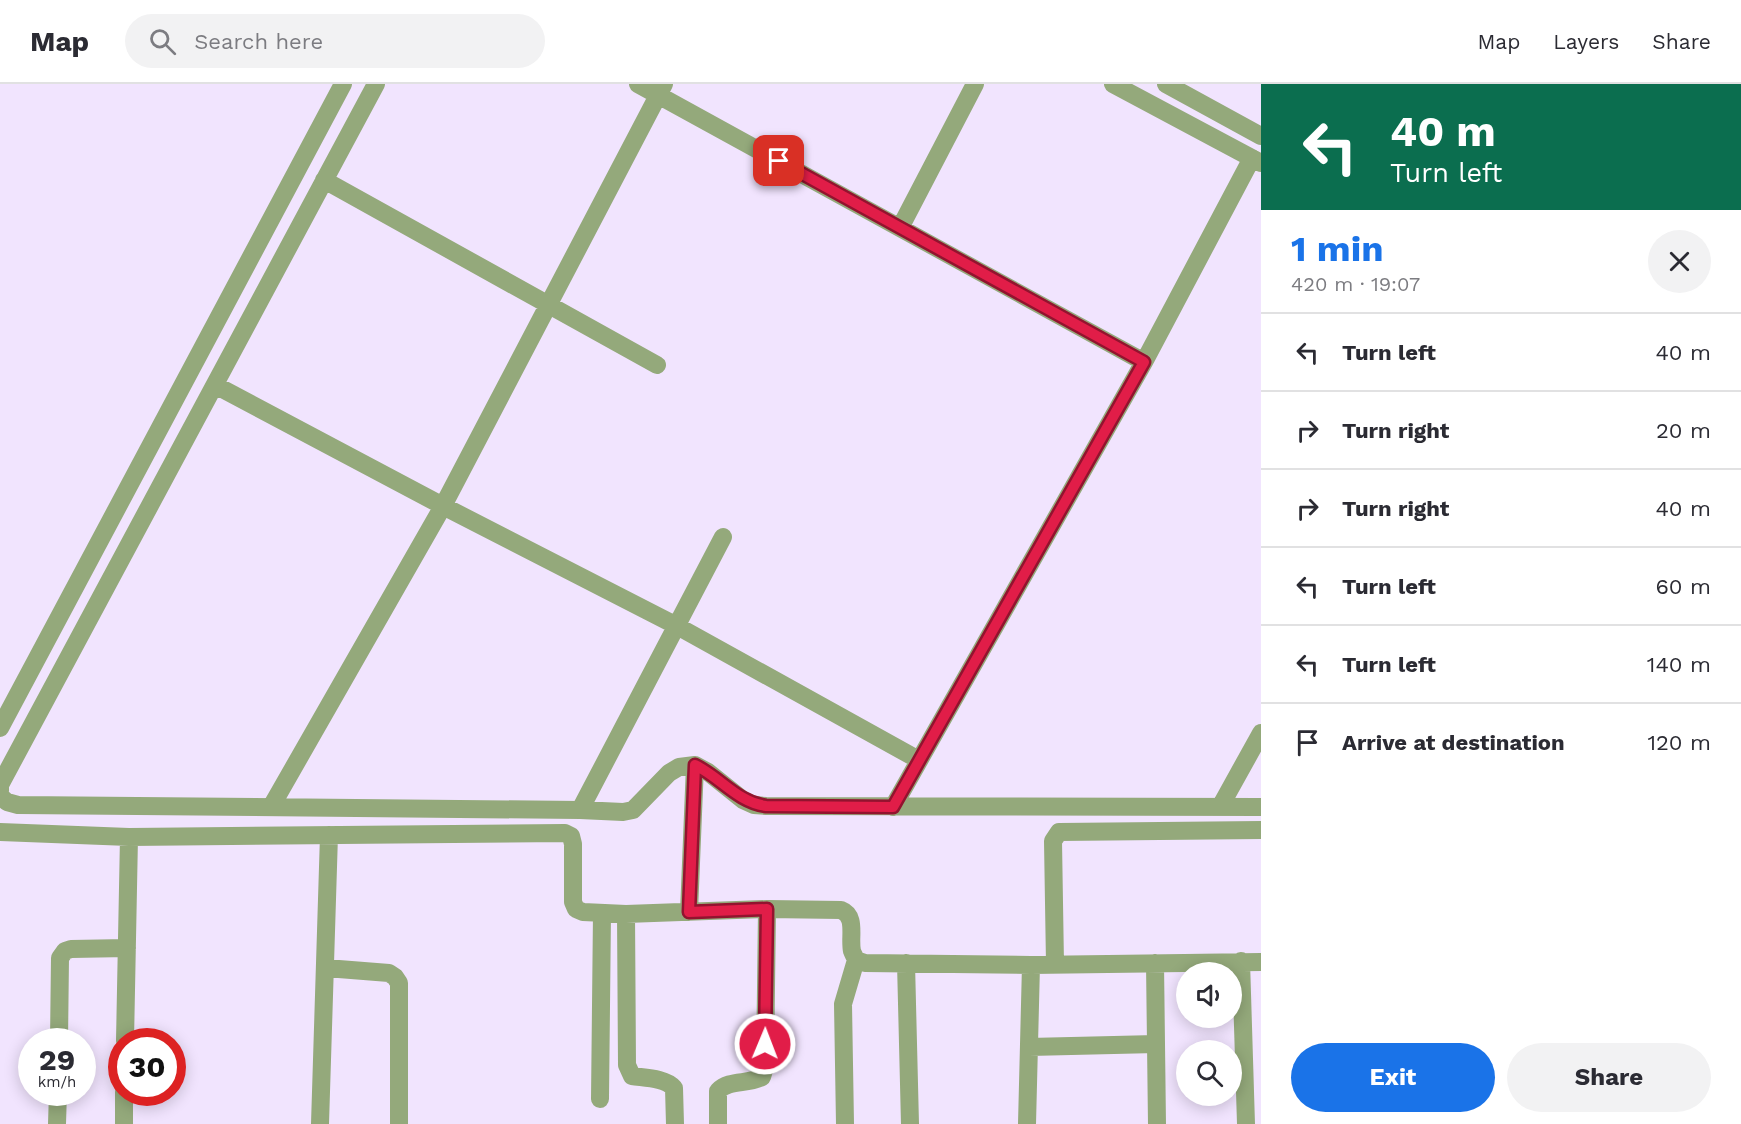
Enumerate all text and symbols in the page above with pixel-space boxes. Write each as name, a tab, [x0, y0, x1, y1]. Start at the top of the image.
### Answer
search box	[125, 14, 545, 68]
text: Map	[30, 25, 89, 58]
icon: search	[146, 25, 179, 58]
text: Search here	[194, 29, 323, 54]
text: Map	[1477, 29, 1520, 54]
text: Layers	[1553, 29, 1619, 54]
text: Share	[1652, 29, 1711, 54]
text: 40 m	[1390, 107, 1496, 156]
icon: left	[1291, 108, 1369, 186]
pin	[753, 135, 804, 186]
icon: arrive	[762, 144, 795, 177]
text: Turn left	[1390, 157, 1502, 189]
text: 1 min	[1291, 228, 1383, 270]
button: close	[1648, 230, 1711, 293]
text: 420 m · 19:07	[1291, 272, 1420, 296]
icon: left	[1291, 336, 1324, 369]
text: Turn left	[1342, 340, 1436, 365]
text: 40 m	[1655, 340, 1711, 365]
icon: right	[1291, 414, 1324, 447]
text: Turn right	[1342, 418, 1449, 443]
text: 20 m	[1656, 418, 1711, 443]
icon: right	[1291, 492, 1324, 525]
text: Turn right	[1342, 496, 1449, 521]
text: 40 m	[1655, 496, 1711, 521]
icon: left	[1291, 570, 1324, 603]
text: Turn left	[1342, 574, 1436, 599]
text: 60 m	[1655, 574, 1711, 599]
icon: left	[1291, 648, 1324, 681]
text: Turn left	[1342, 652, 1436, 677]
text: 140 m	[1647, 652, 1711, 677]
icon: arrive	[1291, 726, 1324, 759]
text: Arrive at destination	[1342, 730, 1565, 755]
text: 120 m	[1647, 730, 1711, 755]
map controls	[1176, 962, 1242, 1106]
button: sound	[1176, 962, 1242, 1028]
position arrow	[733, 1012, 797, 1076]
speed limit sign: 30	[108, 1028, 186, 1106]
button: search	[1176, 1040, 1242, 1106]
text: 29	[39, 1042, 75, 1077]
button: Exit	[1291, 1043, 1495, 1112]
button: Share	[1507, 1043, 1711, 1112]
text: km/h	[38, 1073, 76, 1091]

